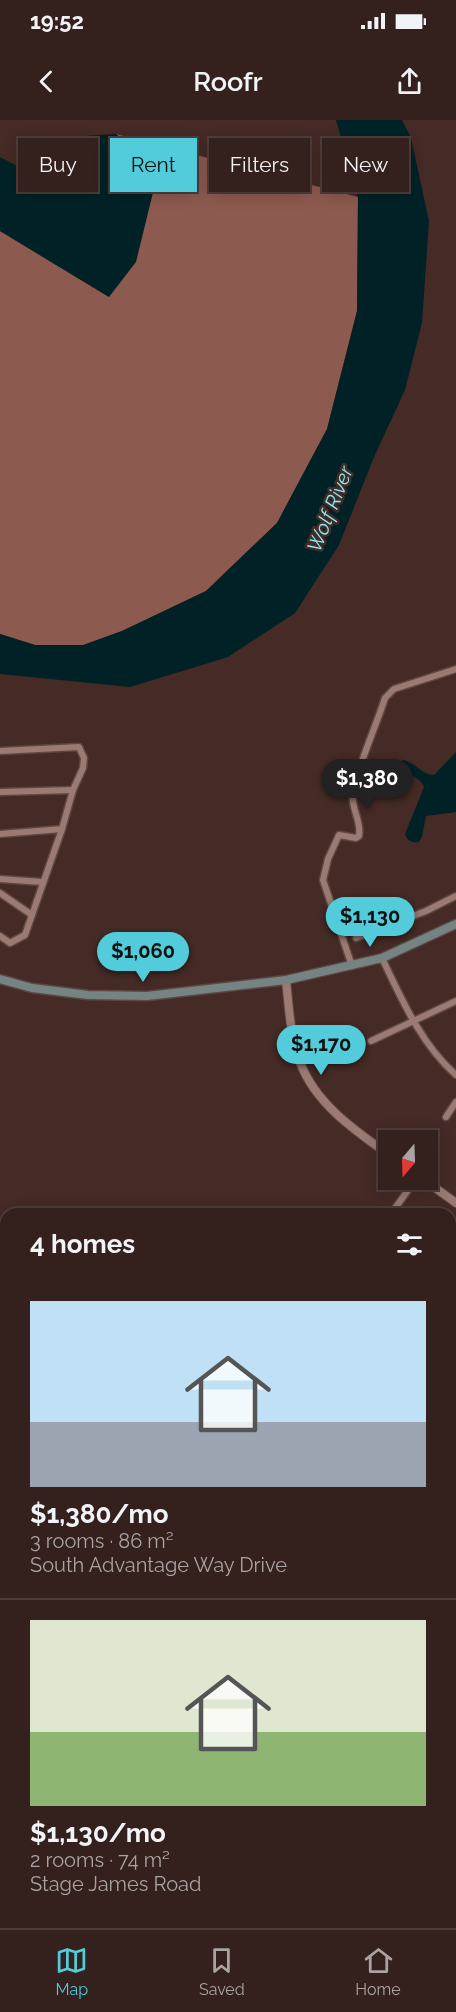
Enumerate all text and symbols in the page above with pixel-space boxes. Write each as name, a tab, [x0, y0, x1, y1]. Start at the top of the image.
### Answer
text: 19:52	[30, 8, 84, 34]
icon: back	[30, 65, 63, 98]
icon: share	[393, 65, 426, 98]
text: Roofr	[193, 66, 263, 97]
chip: Buy	[18, 138, 98, 192]
chip: Rent	[110, 138, 197, 192]
chip: Filters	[209, 138, 310, 192]
chip: New	[322, 138, 409, 192]
water label: Wolf River	[302, 462, 358, 555]
pin: $1,380	[318, 759, 416, 810]
text: $1,380	[336, 766, 398, 790]
pin: $1,130	[321, 897, 419, 948]
text: $1,130	[340, 904, 400, 928]
pin: $1,060	[94, 932, 192, 983]
text: $1,060	[111, 939, 175, 963]
pin: $1,170	[272, 1025, 370, 1076]
text: $1,170	[291, 1032, 351, 1056]
north arrow	[378, 1130, 438, 1190]
map controls	[378, 1130, 438, 1190]
icon: filters	[393, 1228, 426, 1261]
text: 4 homes	[30, 1229, 135, 1259]
icon: home	[174, 1340, 282, 1448]
text: $1,380/mo	[30, 1499, 169, 1529]
text: 3 rooms · 86 m²	[30, 1529, 173, 1553]
text: South Advantage Way Drive	[30, 1553, 287, 1577]
icon: home	[174, 1659, 282, 1767]
text: $1,130/mo	[30, 1818, 166, 1848]
text: 2 rooms · 74 m²	[30, 1848, 170, 1872]
text: Stage James Road	[30, 1872, 201, 1896]
tab: Map	[55, 1944, 88, 1999]
tab: Saved	[199, 1944, 245, 1999]
tab: Home	[355, 1944, 401, 1999]

